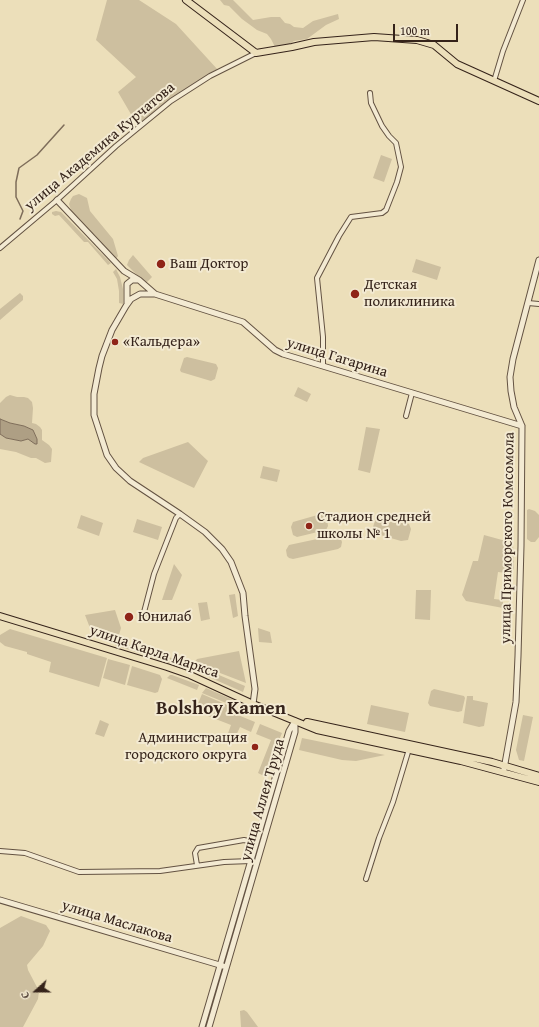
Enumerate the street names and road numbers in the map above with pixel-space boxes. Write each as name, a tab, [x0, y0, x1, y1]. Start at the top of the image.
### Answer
street label: улица Академика Курчатова	[21, 79, 179, 215]
street label: улица Гагарина	[284, 334, 390, 382]
street label: улица Приморского Комсомола	[497, 432, 519, 644]
street label: улица Карла Маркса	[87, 621, 221, 683]
street label: улица Аллея Труда	[237, 737, 289, 863]
street label: улица Маслакова	[60, 897, 174, 947]

